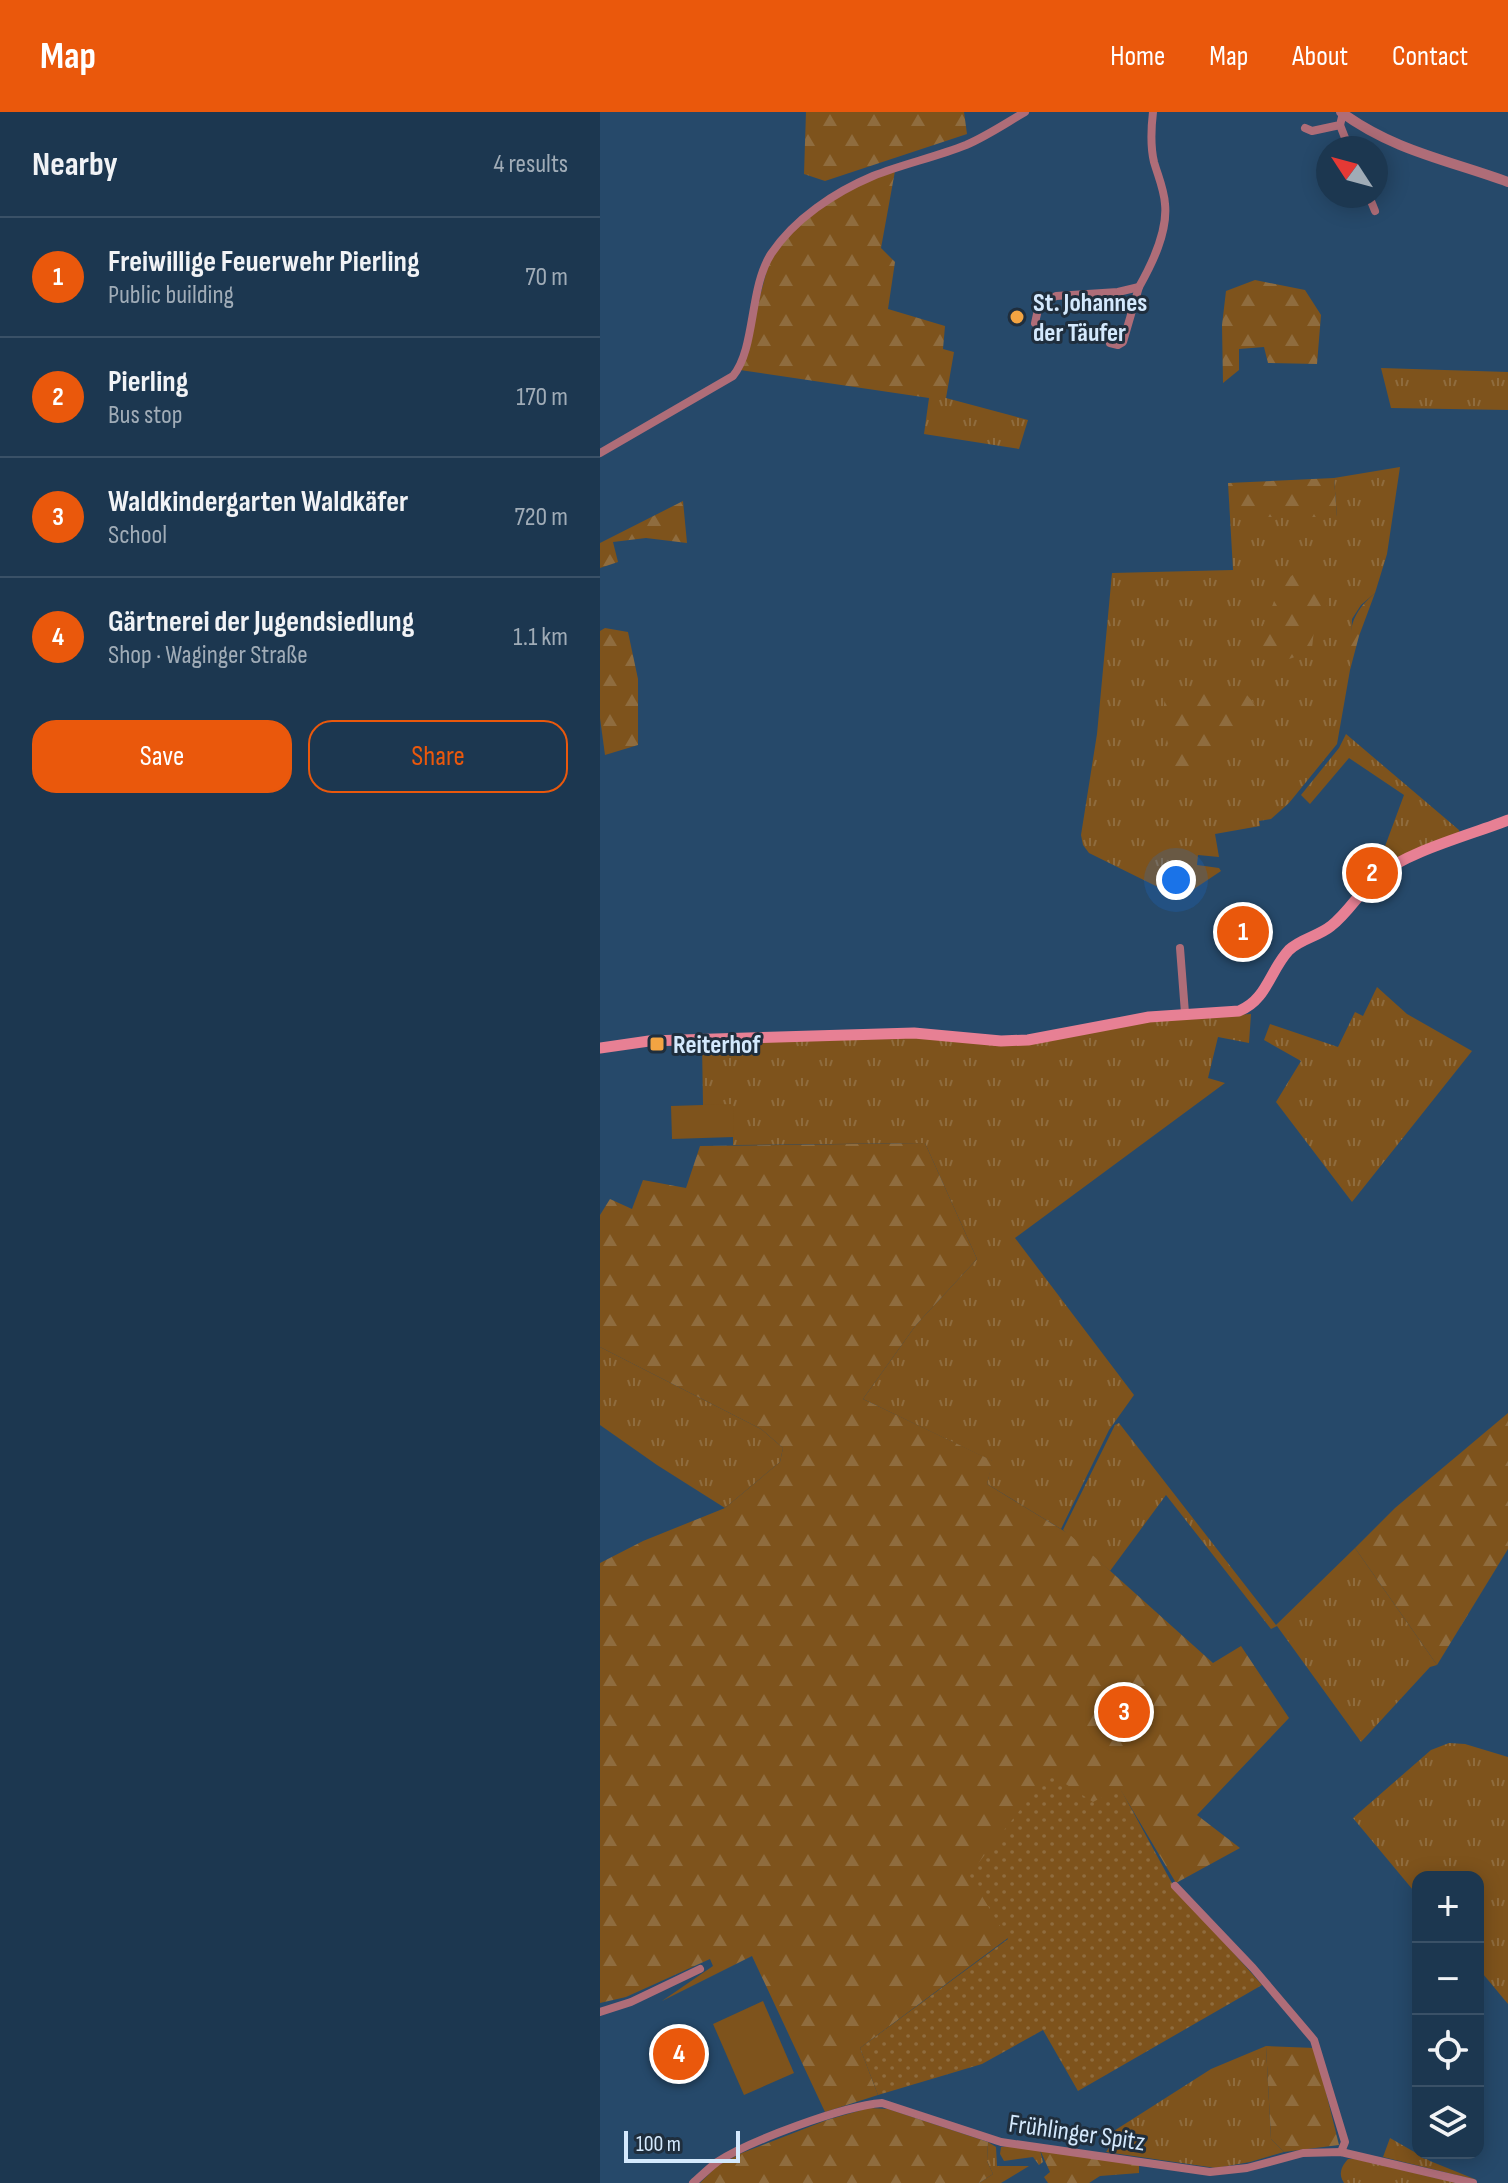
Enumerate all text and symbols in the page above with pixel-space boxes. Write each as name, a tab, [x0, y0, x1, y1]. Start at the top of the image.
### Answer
text: Map	[40, 34, 96, 79]
text: Home	[1110, 40, 1165, 73]
text: Map	[1209, 40, 1248, 73]
text: About	[1292, 40, 1348, 73]
text: Contact	[1392, 40, 1468, 73]
north arrow	[1316, 136, 1388, 208]
text: Nearby	[32, 144, 118, 185]
text: 4 results	[493, 149, 568, 180]
text: Freiwillige Feuerwehr Pierling	[108, 244, 420, 280]
text: 1	[53, 262, 63, 293]
text: 70 m	[525, 262, 568, 293]
text: Public building	[108, 280, 234, 311]
place label: St. Johannes der Täufer	[1033, 288, 1147, 349]
marker: St. Johannes der Täufer	[1008, 308, 1026, 326]
text: Pierling	[108, 364, 188, 400]
text: 2	[52, 382, 64, 413]
text: 170 m	[516, 382, 568, 413]
text: Bus stop	[108, 400, 183, 431]
text: Waldkindergarten Waldkäfer	[108, 484, 408, 520]
text: 3	[52, 502, 64, 533]
text: 720 m	[514, 502, 568, 533]
text: School	[108, 520, 167, 551]
text: Gärtnerei der Jugendsiedlung	[108, 604, 414, 640]
text: 4	[52, 622, 64, 653]
text: 1.1 km	[513, 622, 568, 653]
text: Shop · Waginger Straße	[108, 640, 308, 671]
button: Save	[32, 720, 292, 793]
button: Share	[308, 720, 568, 793]
pin: 2	[1346, 843, 1398, 903]
your location	[1156, 860, 1196, 900]
pin: 1	[1217, 902, 1269, 962]
place label: Reiterhof	[673, 1030, 761, 1061]
marker: Reiterhof	[648, 1035, 666, 1053]
pin: 3	[1098, 1682, 1150, 1742]
map controls	[1412, 1871, 1484, 2159]
button: +	[1412, 1871, 1484, 1943]
button: −	[1412, 1943, 1484, 2015]
button: locate	[1412, 2015, 1484, 2087]
pin: 4	[653, 2024, 705, 2084]
button: layers	[1412, 2087, 1484, 2159]
street label: Frühlinger Spitz	[1007, 2109, 1147, 2158]
scale bar	[624, 2127, 740, 2163]
text: 100 m	[636, 2131, 681, 2158]

